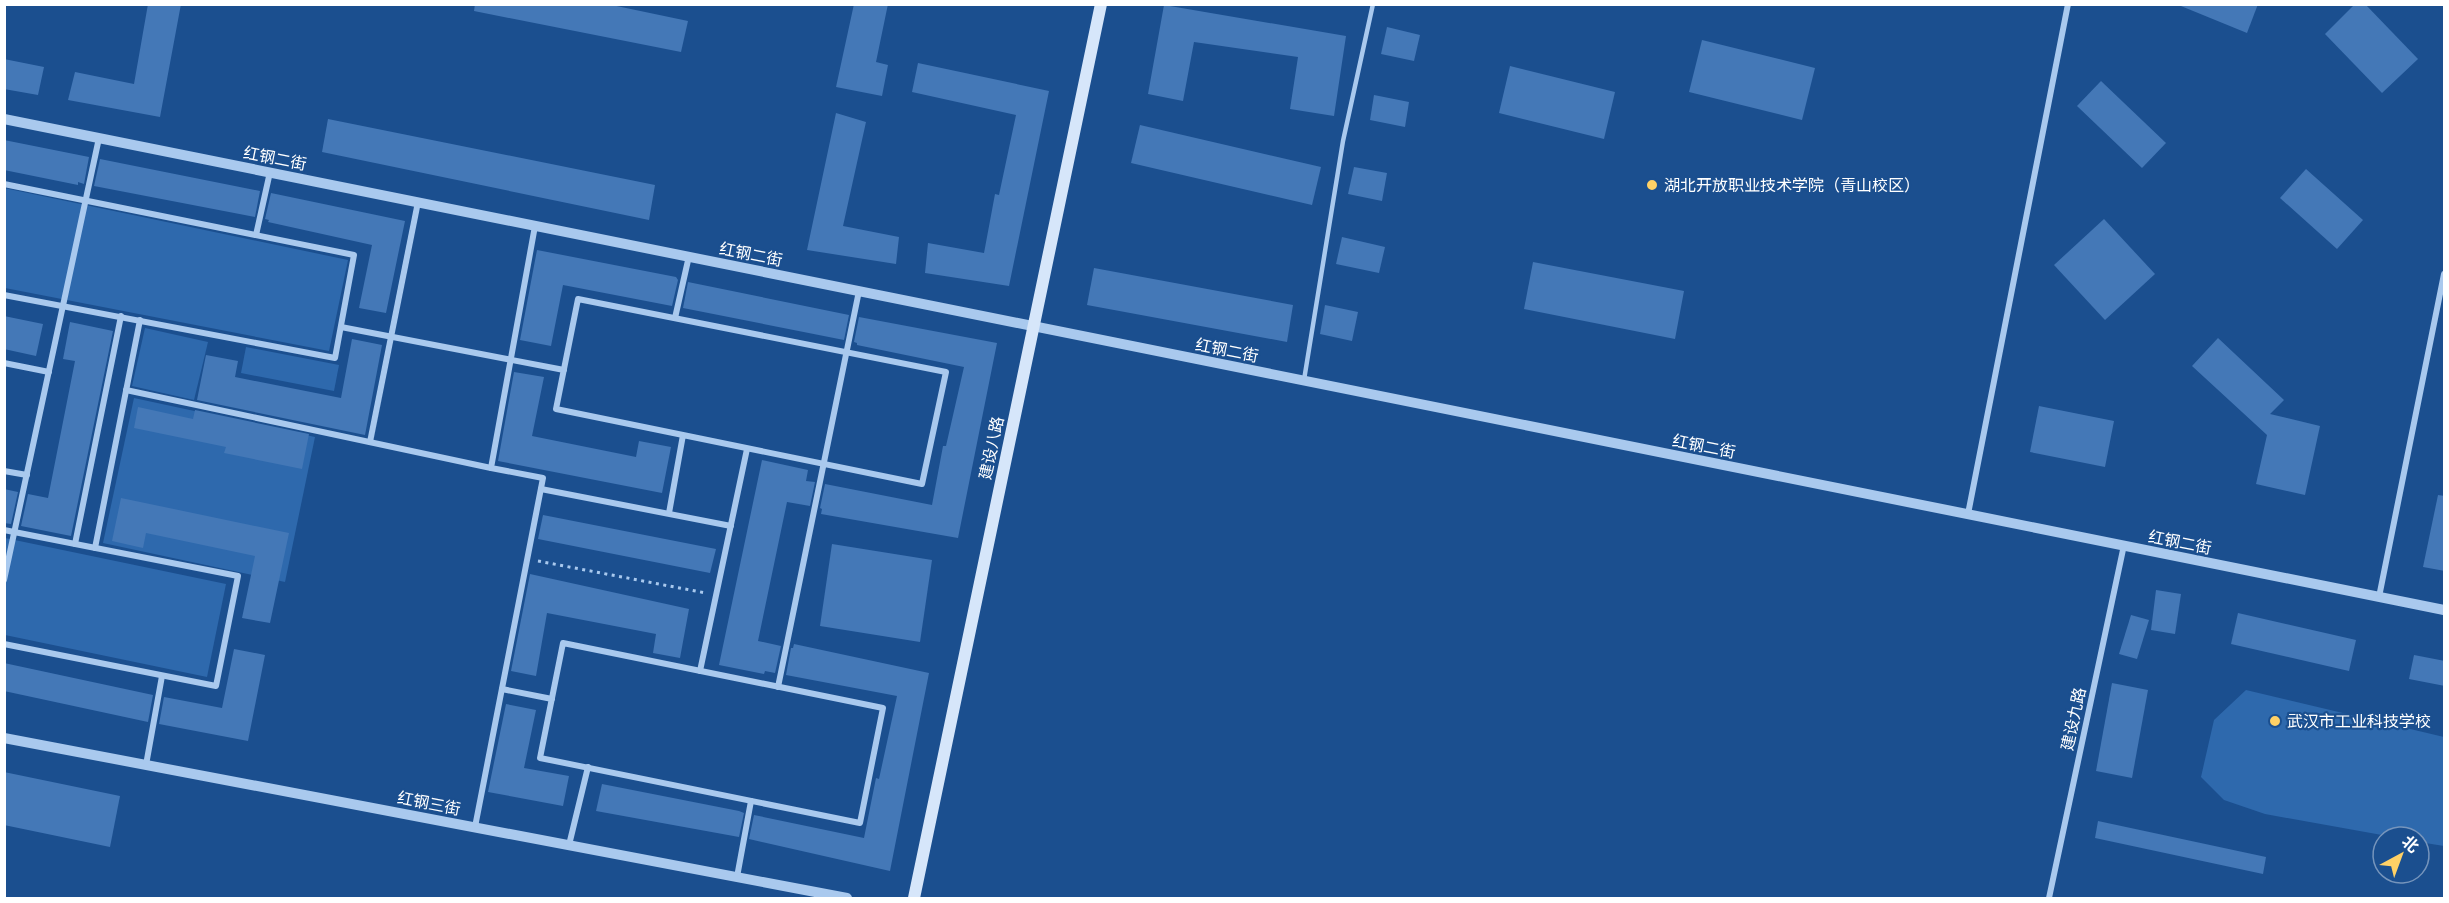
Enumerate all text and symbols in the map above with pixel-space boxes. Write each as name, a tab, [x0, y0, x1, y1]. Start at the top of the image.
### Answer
street label: 红钢二街	[242, 143, 308, 173]
place label: 湖北开放职业技术学院（青山校区）	[1664, 176, 1920, 194]
marker: 湖北开放职业技术学院（青山校区）	[1645, 178, 1659, 192]
street label: 红钢二街	[718, 239, 784, 269]
street label: 红钢二街	[1194, 335, 1260, 365]
street label: 建设八路	[976, 415, 1006, 481]
street label: 红钢二街	[1671, 431, 1737, 461]
street label: 红钢二街	[2147, 527, 2213, 557]
street label: 建设九路	[2058, 686, 2088, 752]
place label: 武汉市工业科技学校	[2287, 712, 2431, 730]
marker: 武汉市工业科技学校	[2268, 714, 2282, 728]
street label: 红钢三街	[396, 788, 462, 818]
north arrow	[2371, 825, 2431, 885]
text: 北	[2399, 832, 2423, 856]

